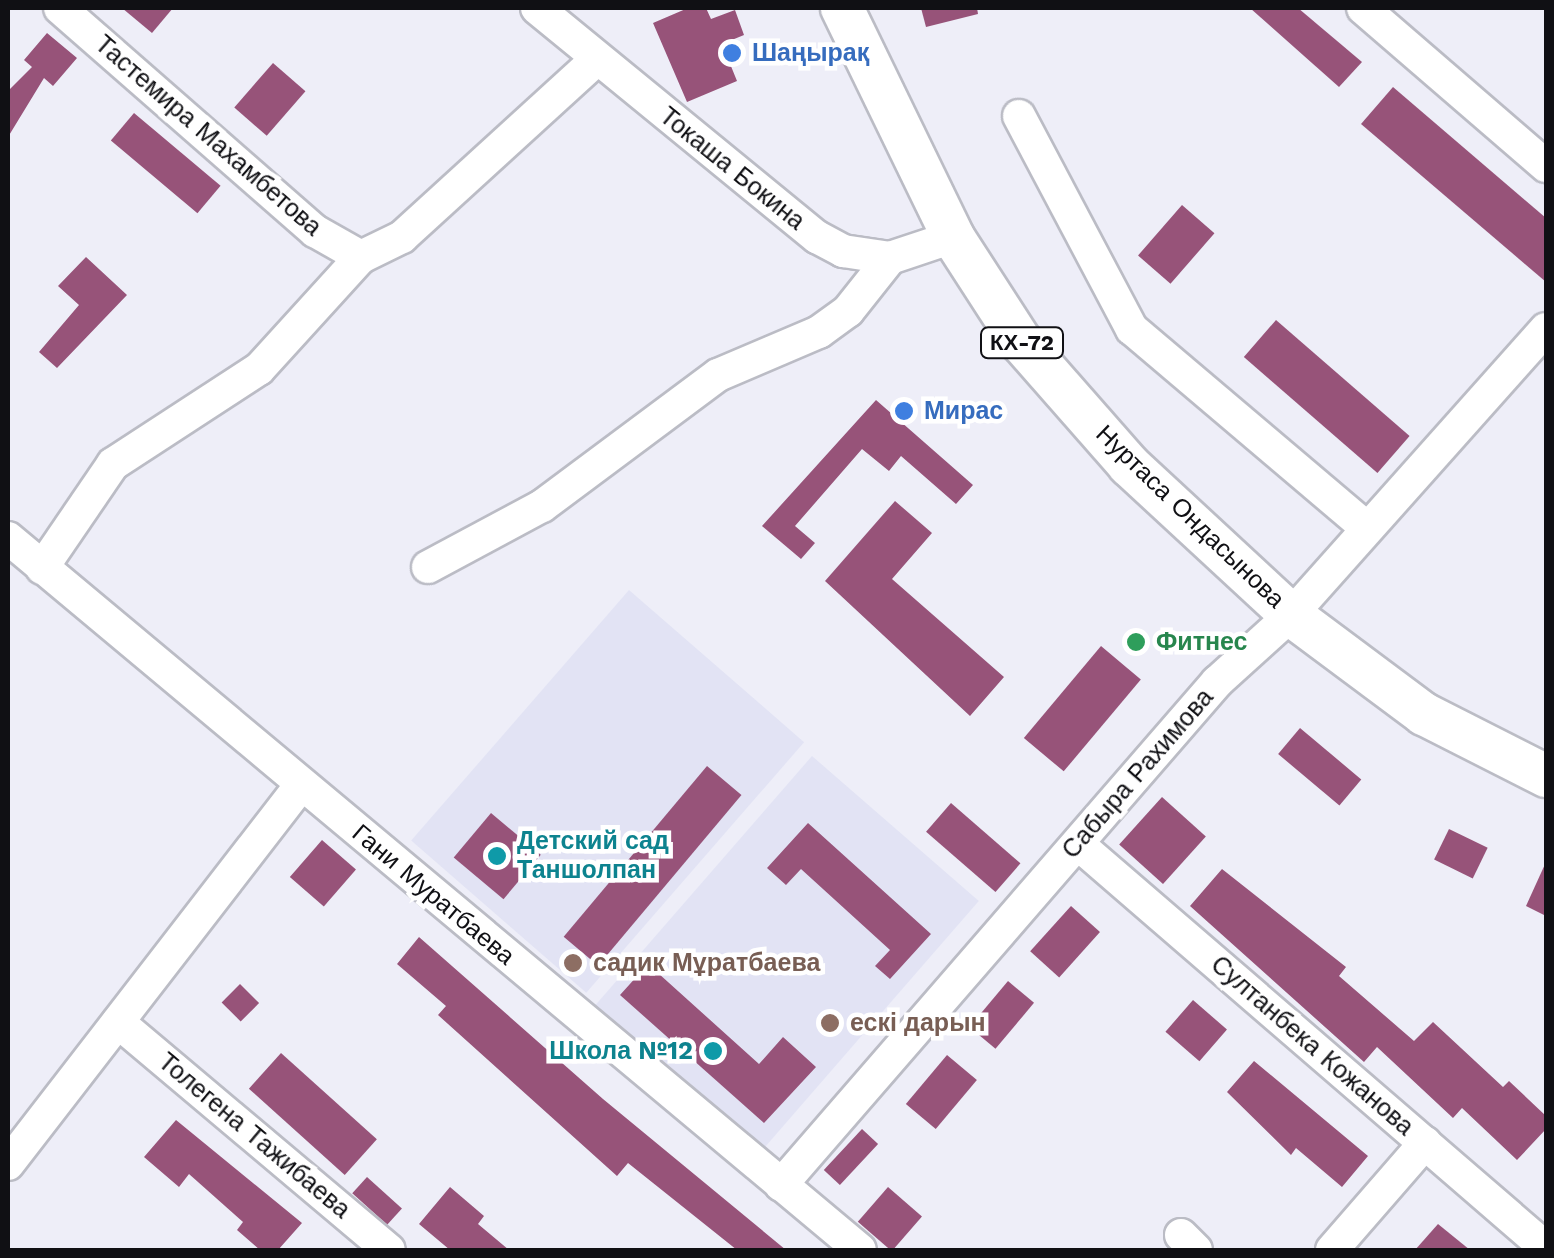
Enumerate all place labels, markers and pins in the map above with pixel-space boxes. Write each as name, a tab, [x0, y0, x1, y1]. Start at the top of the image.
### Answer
place label: Шаңырақ	[752, 38, 869, 68]
marker: Шаңырақ	[721, 42, 743, 64]
place label: Мирас	[924, 396, 1003, 426]
marker: Мирас	[893, 400, 915, 422]
place label: Фитнес	[1156, 627, 1248, 657]
marker: Фитнес	[1125, 631, 1147, 653]
place label: Детский сад Таншолпан	[517, 827, 669, 886]
marker: Детский сад Таншолпан	[486, 845, 508, 867]
place label: садик Мұратбаева	[593, 948, 820, 978]
marker: садик Мұратбаева	[562, 952, 584, 974]
place label: ескі дарын	[850, 1008, 986, 1038]
marker: ескі дарын	[819, 1012, 841, 1034]
place label: Школа №12	[549, 1036, 693, 1066]
marker: Школа №12	[702, 1040, 724, 1062]

